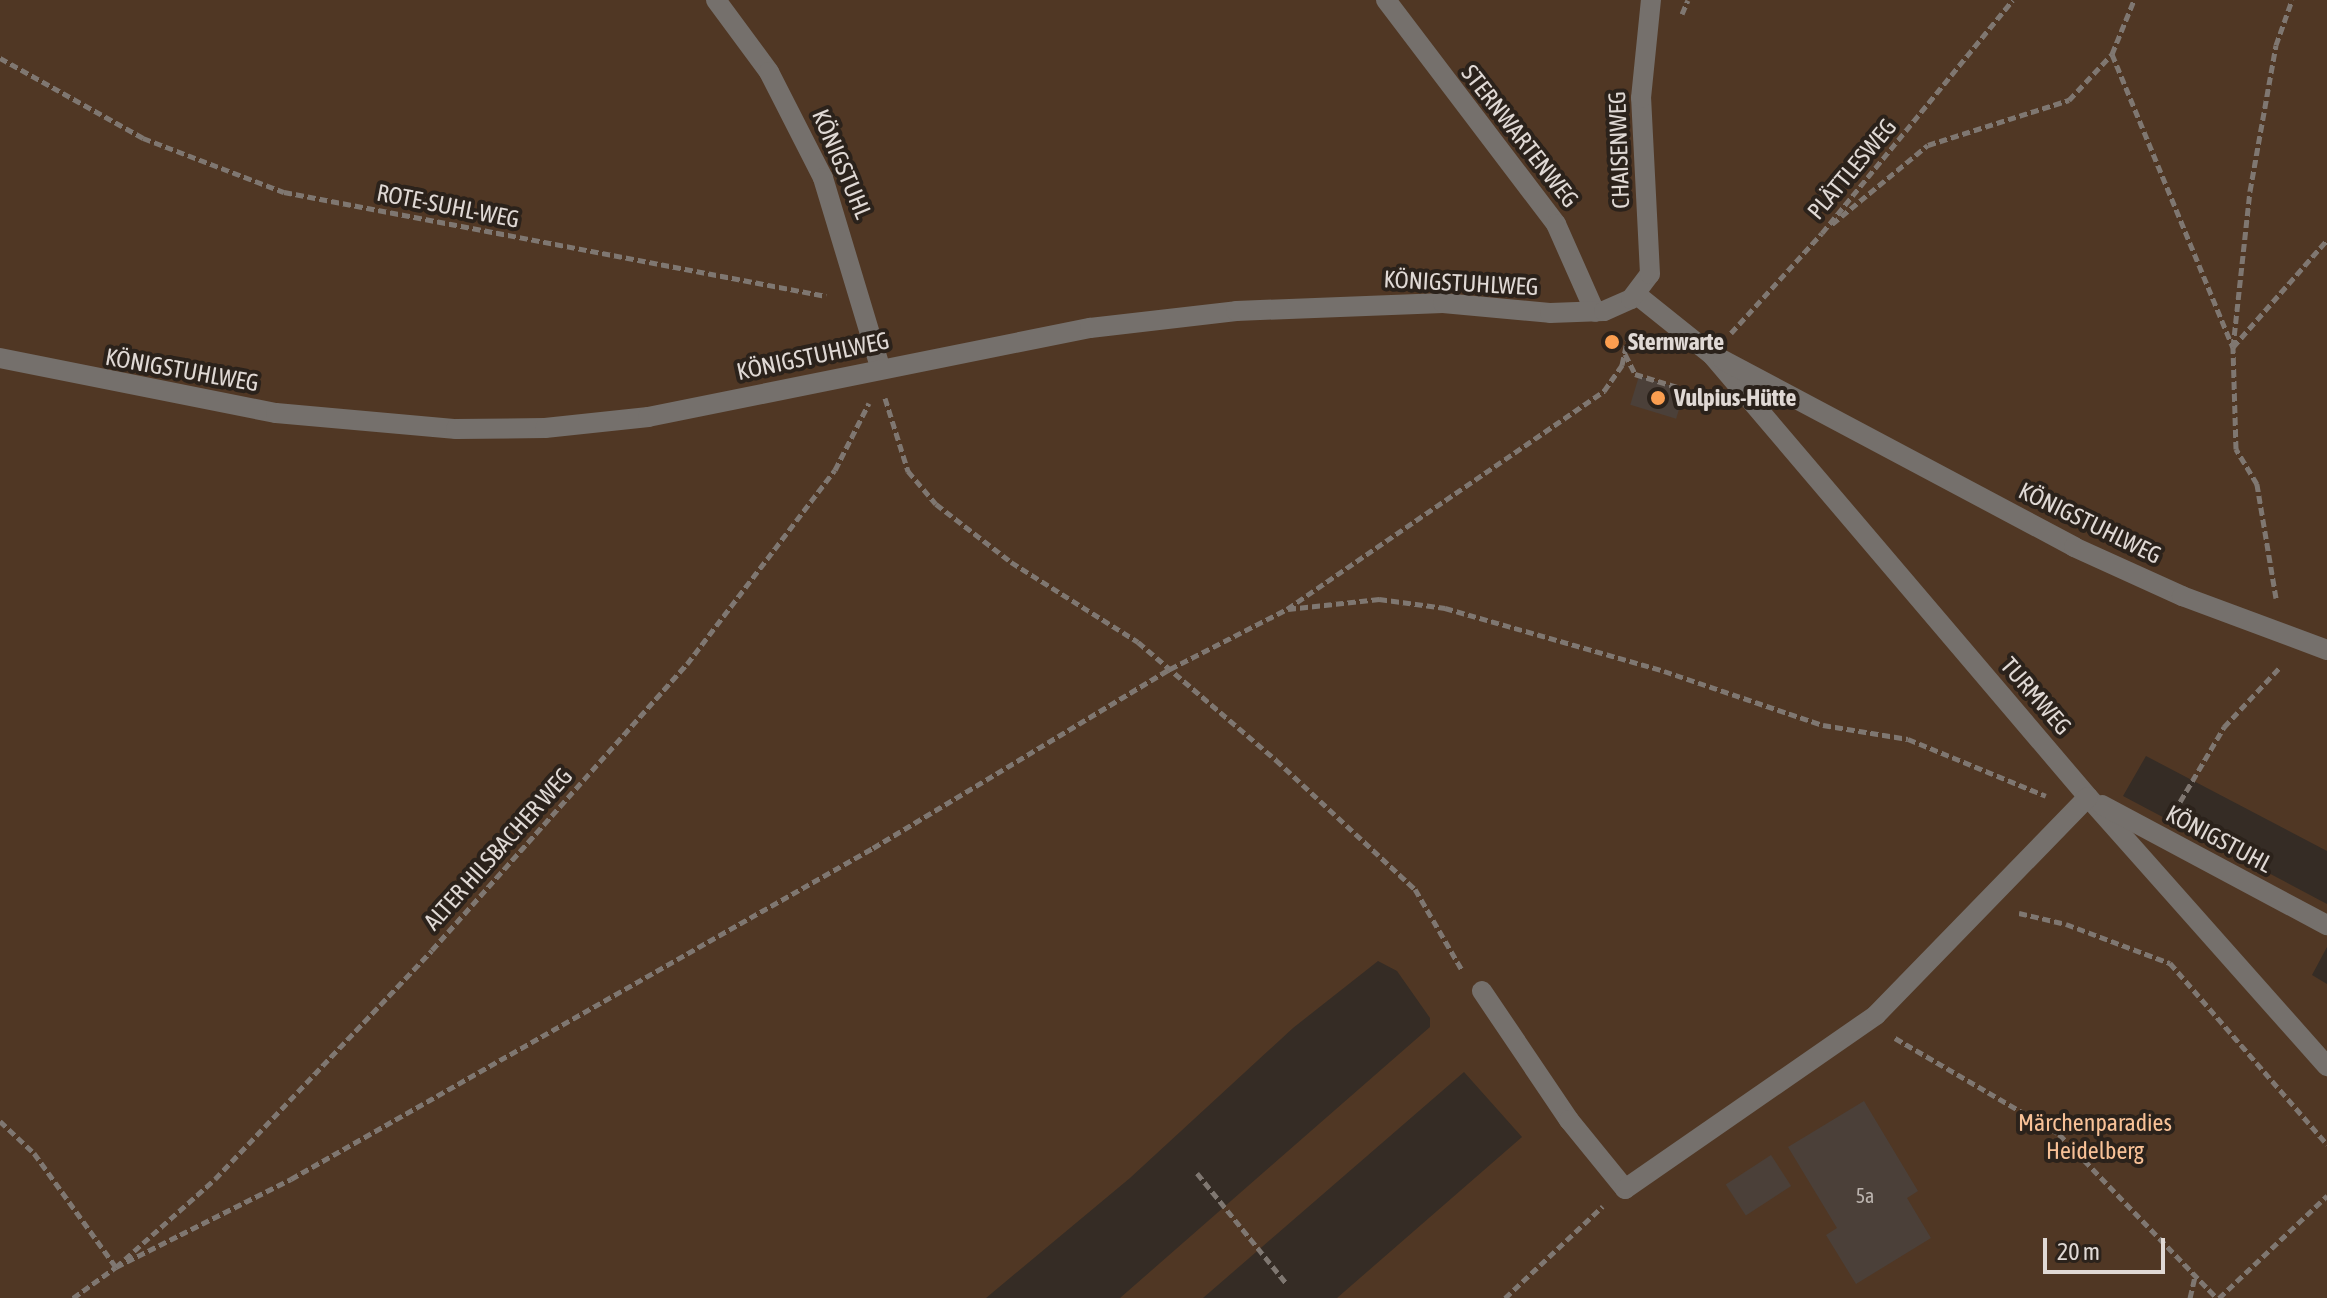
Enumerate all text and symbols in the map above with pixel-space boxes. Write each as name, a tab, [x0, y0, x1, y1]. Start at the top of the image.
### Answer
street label: STERNWARTENWEG	[1455, 59, 1585, 213]
street label: CHAISENWEG	[1603, 91, 1635, 209]
street label: KÖNIGSTUHL	[806, 105, 878, 223]
street label: PLÄTTLESWEG	[1801, 113, 1903, 225]
street label: ROTE-SUHL-WEG	[374, 178, 522, 234]
street label: KÖNIGSTUHLWEG	[1383, 265, 1539, 301]
street label: KÖNIGSTUHLWEG	[734, 326, 892, 386]
place label: Sternwarte	[1628, 328, 1724, 356]
marker: Sternwarte	[1603, 333, 1621, 351]
street label: KÖNIGSTUHLWEG	[103, 342, 261, 398]
place label: Vulpius-Hütte	[1674, 384, 1796, 412]
marker: Vulpius-Hütte	[1649, 389, 1667, 407]
street label: KÖNIGSTUHLWEG	[2014, 476, 2166, 570]
street label: TURMWEG	[1995, 651, 2077, 741]
street label: ALTER HILSBACHER WEG	[418, 762, 578, 936]
street label: KÖNIGSTUHL	[2161, 799, 2277, 879]
park label: Märchenparadies Heidelberg	[2018, 1109, 2172, 1165]
house number: 5a	[1856, 1183, 1874, 1207]
scale bar	[2047, 1222, 2169, 1272]
text: 20 m	[2057, 1238, 2100, 1265]

